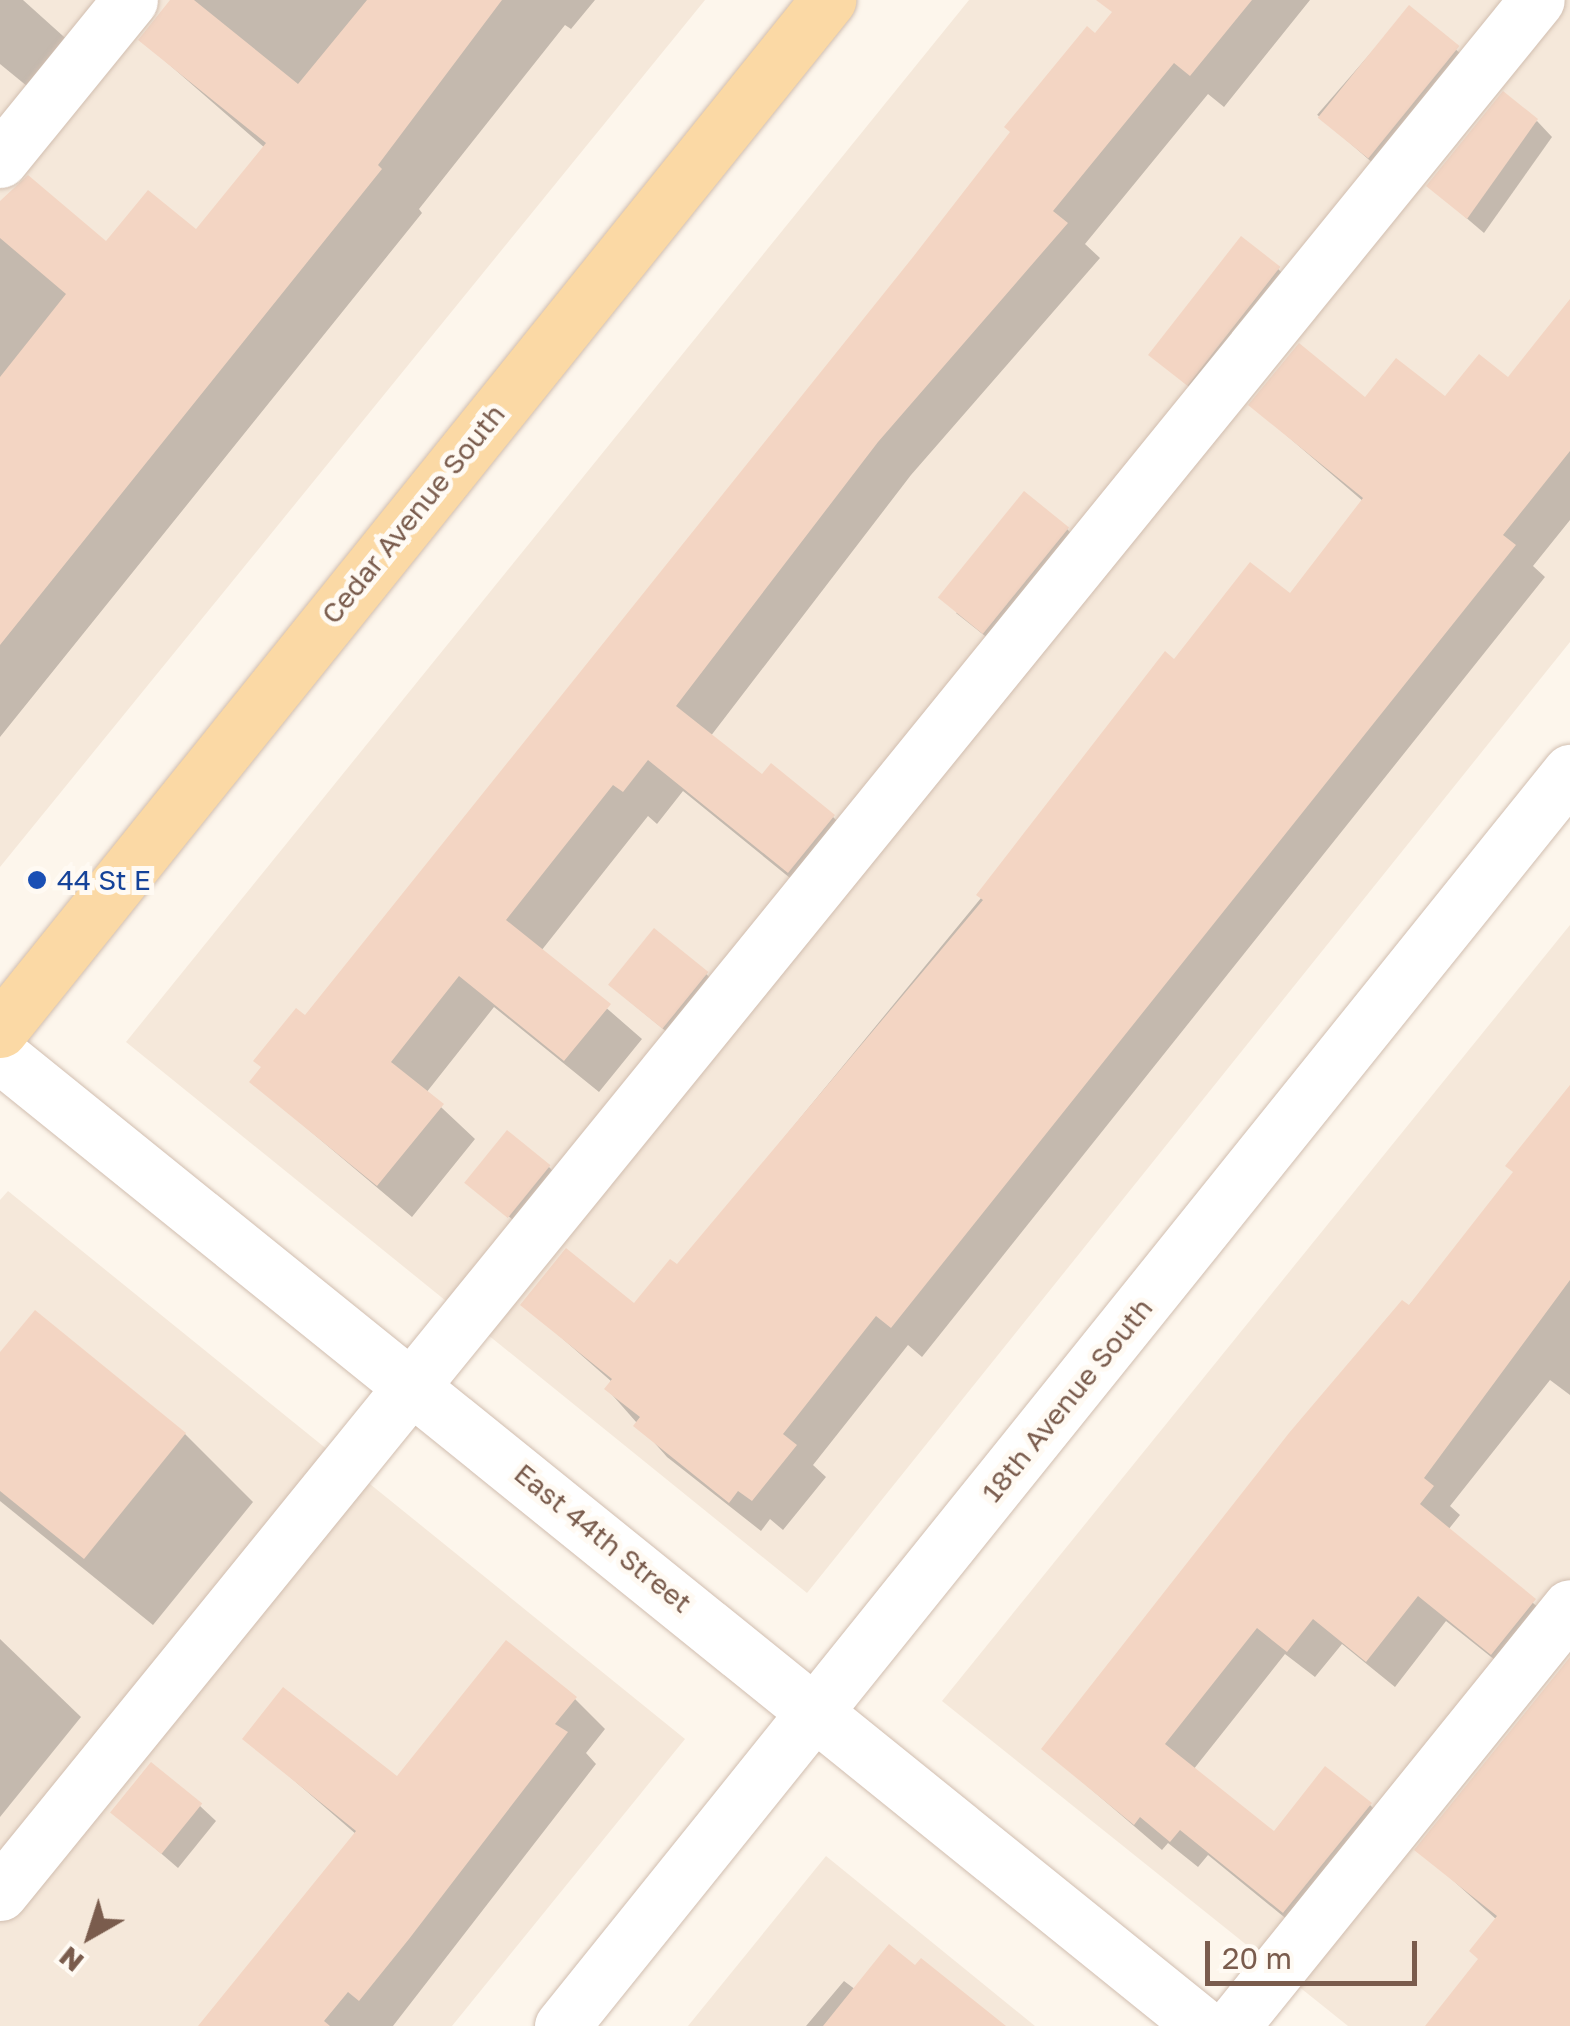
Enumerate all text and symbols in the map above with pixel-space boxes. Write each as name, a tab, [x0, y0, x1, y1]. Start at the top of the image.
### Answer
street label: Cedar Avenue South	[314, 398, 512, 630]
place label: 44 St E	[57, 863, 151, 897]
marker: 44 St E	[26, 869, 48, 891]
street label: 18th Avenue South	[975, 1292, 1159, 1508]
street label: East 44th Street	[508, 1456, 698, 1620]
north arrow	[40, 1886, 140, 1986]
scale bar	[1210, 1921, 1422, 1983]
text: N	[52, 1940, 89, 1979]
text: 20 m	[1222, 1940, 1292, 1976]

